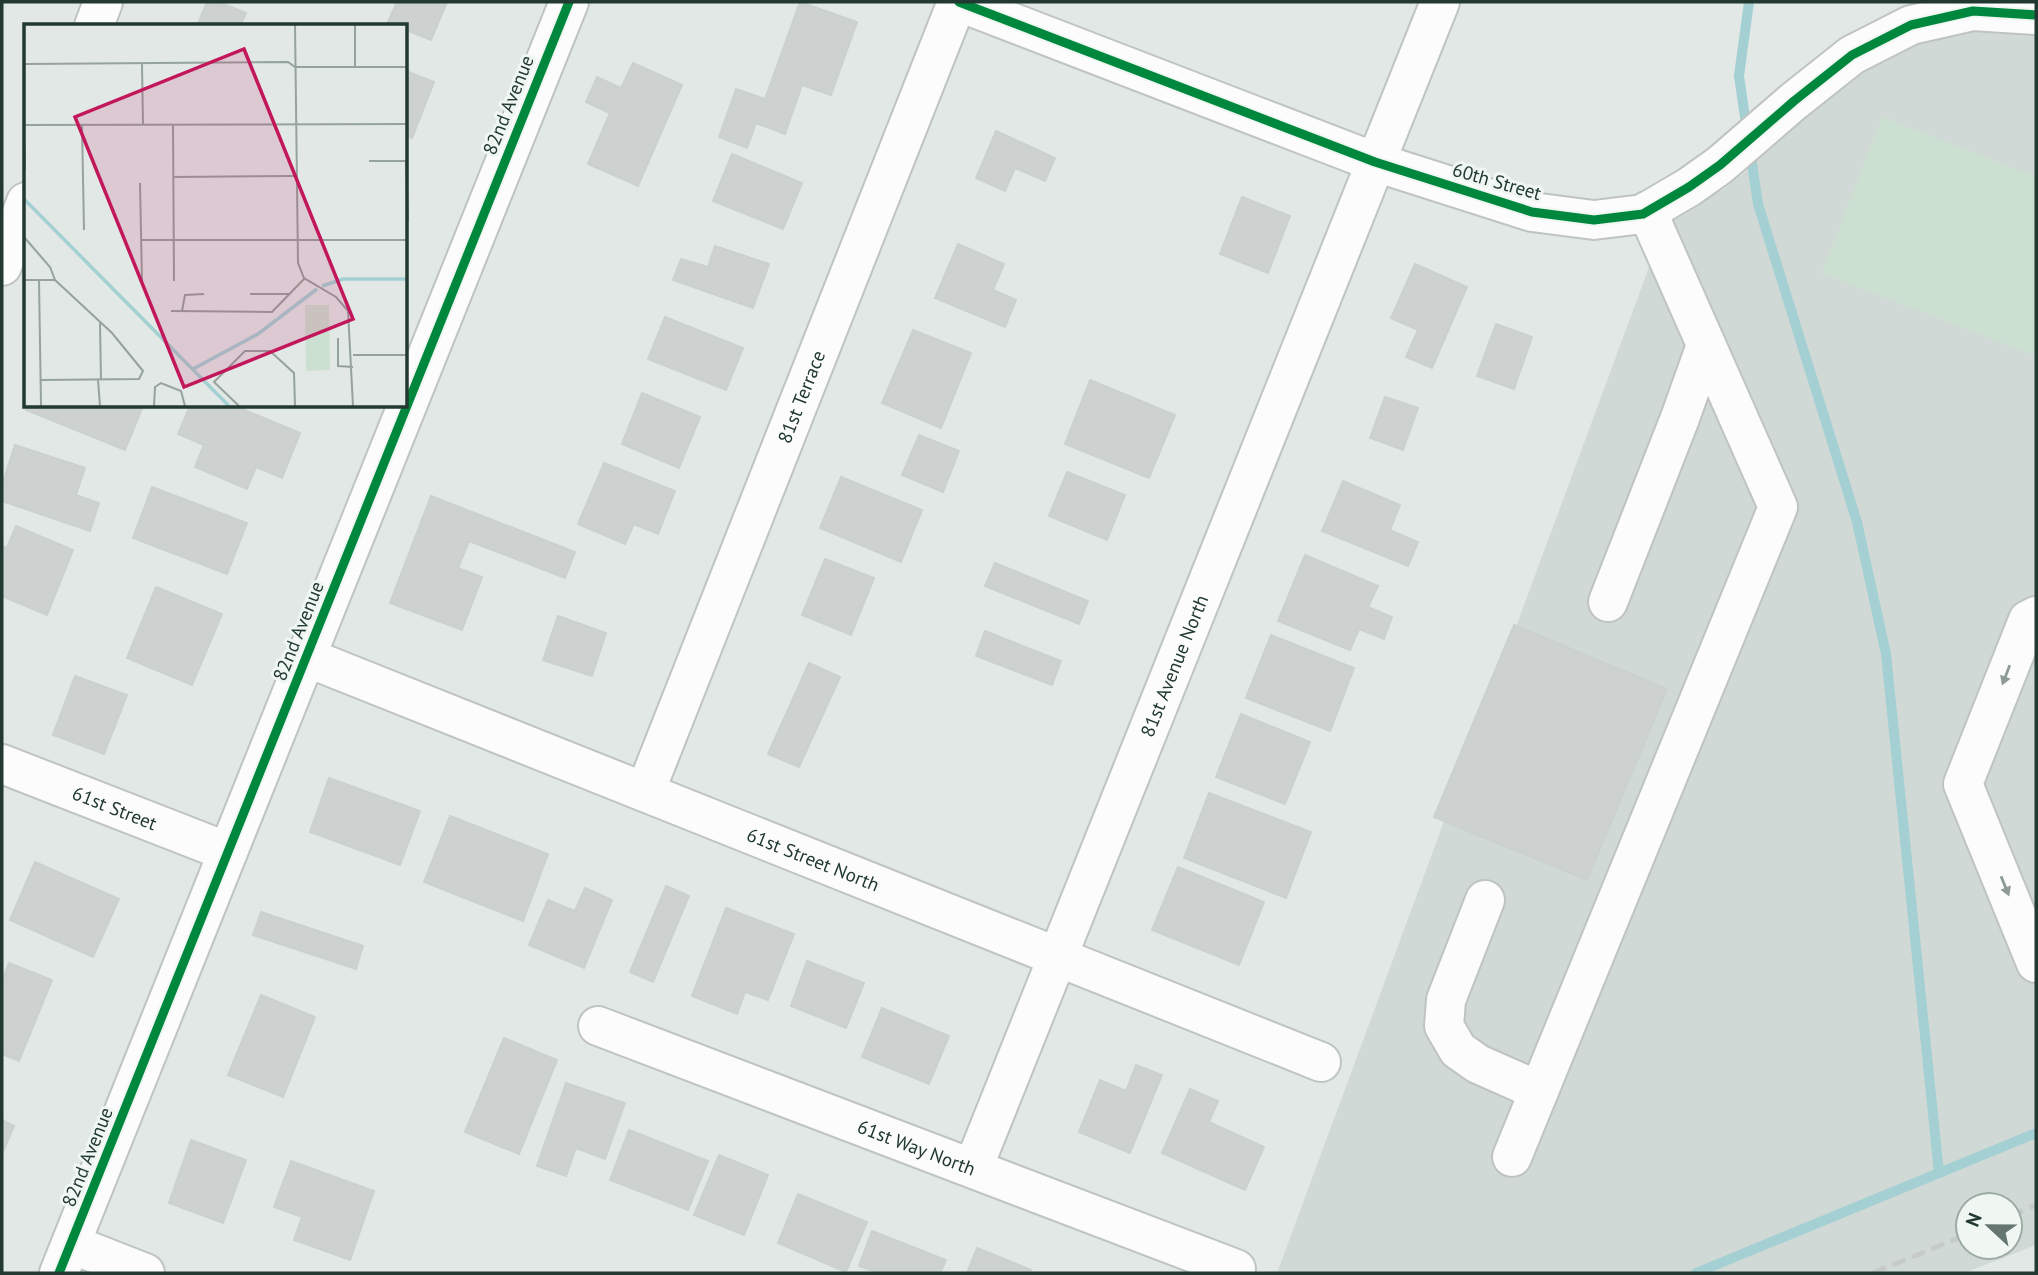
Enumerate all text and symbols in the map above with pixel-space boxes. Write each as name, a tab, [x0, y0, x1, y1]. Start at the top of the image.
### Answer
inset map	[24, 24, 408, 408]
street label: 82nd Avenue	[477, 52, 539, 158]
street label: 60th Street	[1450, 157, 1545, 205]
street label: 81st Terrace	[772, 347, 830, 447]
street label: 82nd Avenue	[267, 578, 329, 684]
street label: 81st Avenue North	[1135, 591, 1213, 740]
one-way arrow	[2001, 665, 2012, 686]
street label: 61st Street	[69, 781, 161, 835]
street label: 61st Street North	[743, 822, 883, 897]
one-way arrow	[2000, 876, 2011, 897]
street label: 82nd Avenue	[56, 1104, 118, 1210]
street label: 61st Way North	[854, 1114, 979, 1181]
north arrow	[1954, 1191, 2024, 1261]
text: N	[1960, 1209, 1987, 1230]

